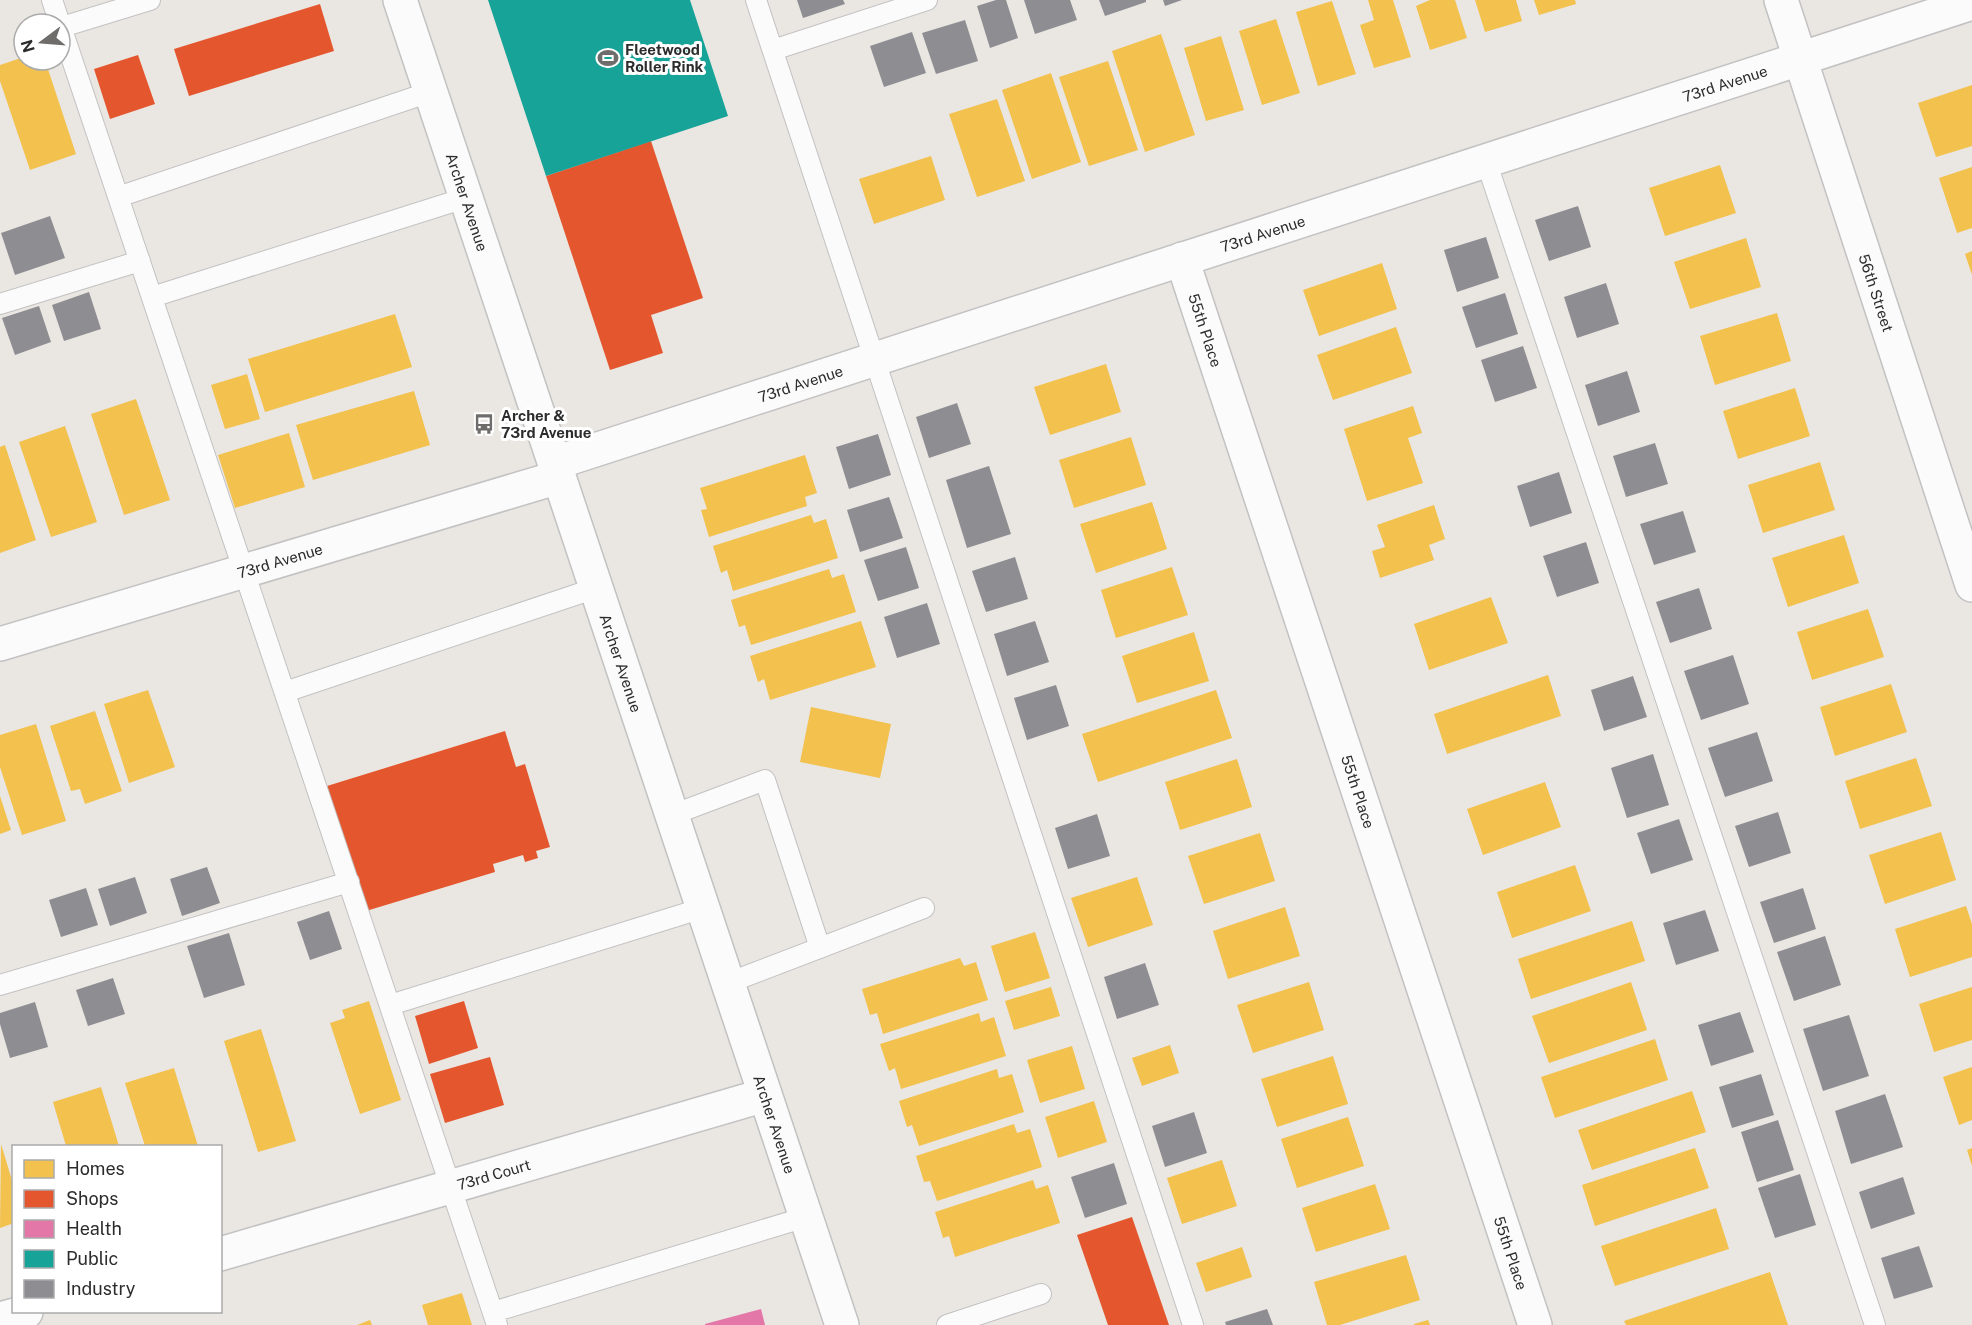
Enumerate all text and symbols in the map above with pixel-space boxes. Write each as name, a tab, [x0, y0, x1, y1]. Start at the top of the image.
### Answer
north arrow	[12, 12, 72, 72]
text: N	[17, 37, 39, 55]
place label: Fleetwood Roller Rink	[625, 41, 704, 75]
sports icon: Fleetwood Roller Rink	[596, 46, 620, 70]
street label: 73rd Avenue	[1680, 62, 1769, 105]
street label: Archer Avenue	[443, 151, 492, 253]
street label: 73rd Avenue	[1218, 212, 1307, 255]
street label: 56th Street	[1856, 252, 1897, 334]
street label: 55th Place	[1186, 291, 1226, 369]
street label: 73rd Avenue	[756, 362, 845, 405]
place label: Archer & 73rd Avenue	[501, 407, 591, 441]
bus stop icon: Archer & 73rd Avenue	[472, 412, 496, 436]
street label: 73rd Avenue	[235, 540, 324, 581]
street label: Archer Avenue	[597, 612, 646, 714]
street label: 55th Place	[1338, 753, 1378, 830]
street label: Archer Avenue	[751, 1073, 799, 1176]
legend	[12, 1145, 222, 1313]
street label: 73rd Court	[455, 1155, 532, 1193]
text: Homes	[66, 1158, 125, 1179]
text: Shops	[66, 1188, 118, 1209]
street label: 55th Place	[1491, 1214, 1531, 1292]
text: Health	[66, 1218, 122, 1239]
text: Public	[66, 1248, 118, 1269]
text: Industry	[66, 1278, 136, 1299]

